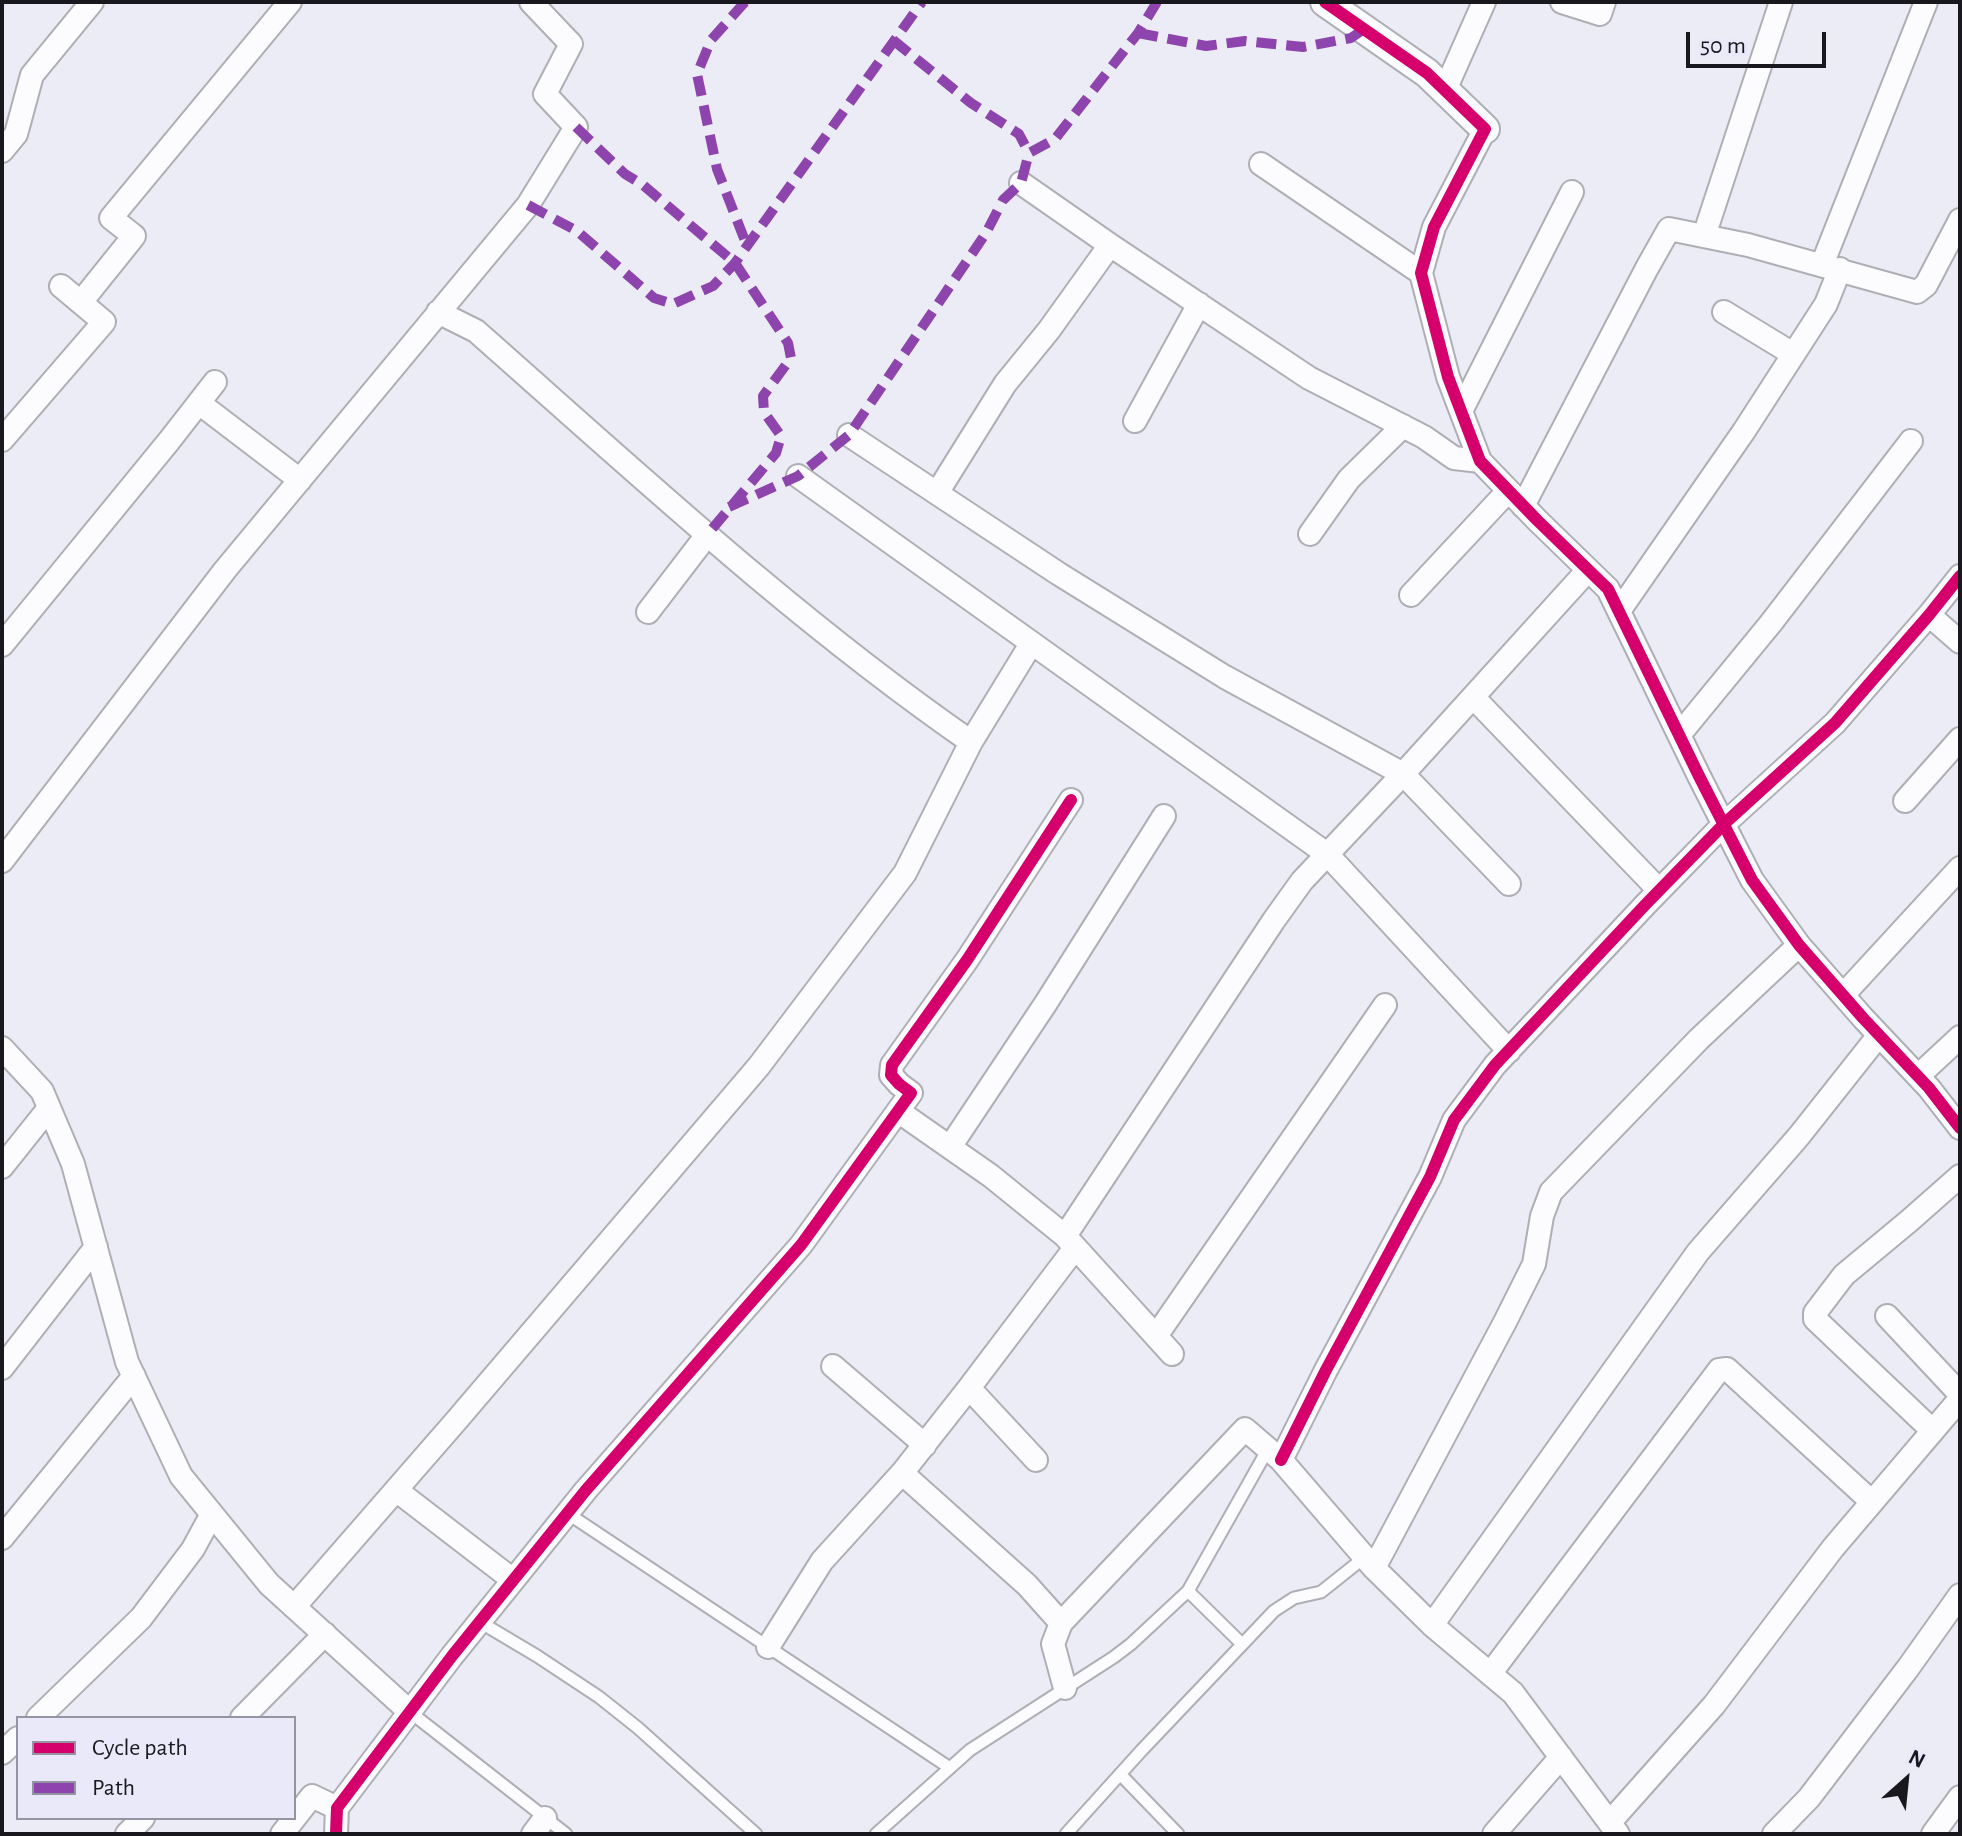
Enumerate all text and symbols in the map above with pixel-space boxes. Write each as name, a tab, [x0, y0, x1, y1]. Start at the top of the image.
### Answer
scale bar	[1690, 16, 1830, 66]
text: 50 m	[1700, 34, 1746, 58]
legend	[16, 1716, 296, 1820]
text: Cycle path	[92, 1736, 188, 1760]
north arrow	[1866, 1740, 1946, 1820]
text: N	[1905, 1745, 1929, 1772]
text: Path	[92, 1776, 135, 1800]

